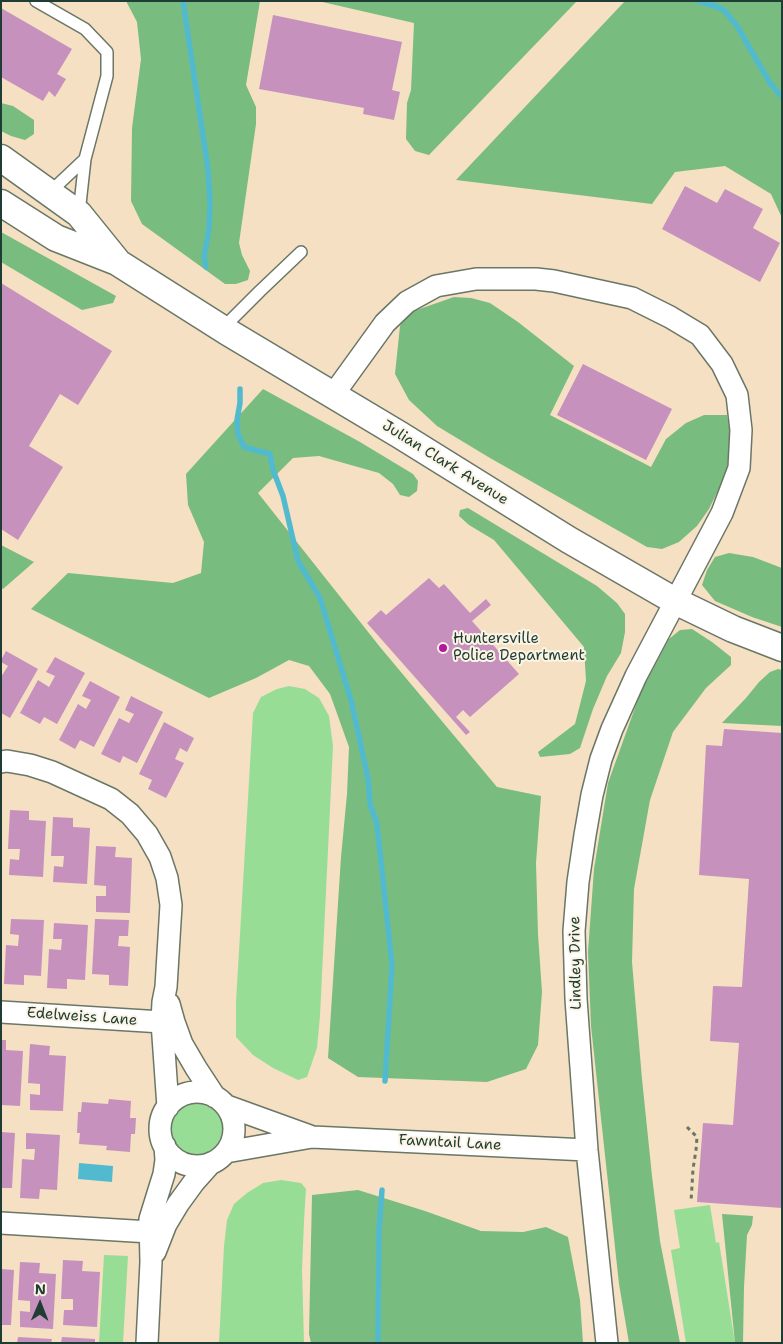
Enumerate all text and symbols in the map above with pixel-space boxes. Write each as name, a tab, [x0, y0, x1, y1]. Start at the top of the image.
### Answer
street label: Julian Clark Avenue	[379, 417, 511, 509]
place label: Huntersville Police Department	[453, 630, 585, 665]
marker: Huntersville Police Department	[437, 642, 449, 654]
street label: Lindley Drive	[566, 916, 586, 1010]
street label: Edelweiss Lane	[26, 1004, 138, 1030]
street label: Fawntail Lane	[398, 1131, 502, 1155]
north arrow	[15, 1279, 65, 1329]
text: N	[35, 1280, 46, 1298]

